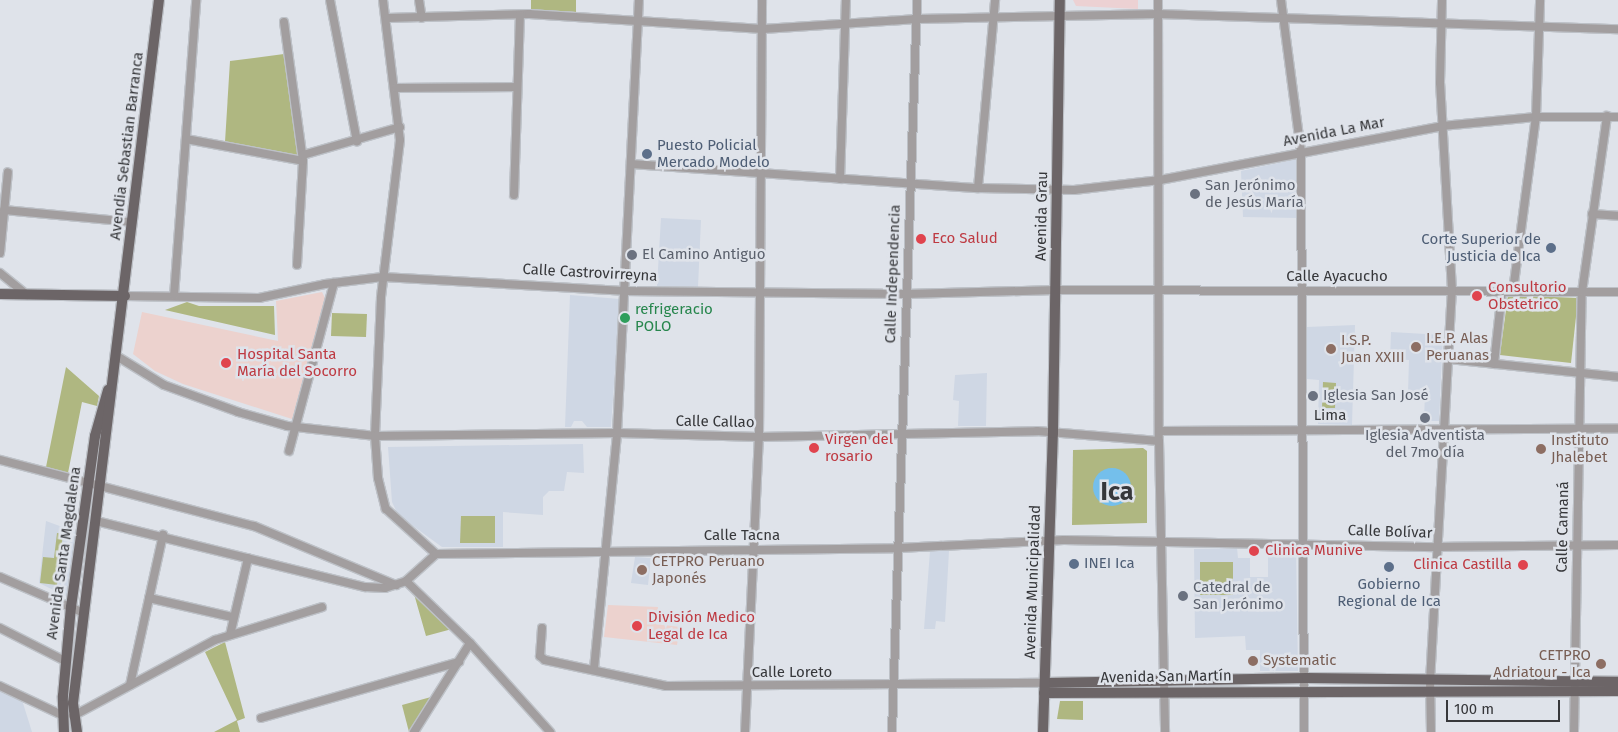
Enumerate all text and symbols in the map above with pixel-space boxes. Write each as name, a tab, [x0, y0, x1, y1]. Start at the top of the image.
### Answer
street label: Avendia Sebastian Barranca	[107, 51, 147, 241]
street label: Avenida La Mar	[1282, 113, 1386, 151]
place label: Puesto Policial Mercado Modelo	[657, 136, 770, 171]
marker: Puesto Policial Mercado Modelo	[641, 148, 653, 160]
street label: Avenida Grau	[1032, 171, 1052, 261]
place label: San Jerónimo de Jesús María	[1205, 176, 1304, 211]
marker: San Jerónimo de Jesús María	[1189, 188, 1201, 200]
street label: Calle Independencia	[882, 204, 904, 344]
place label: Eco Salud	[932, 230, 998, 248]
place label: Corte Superior de Justicia de Ica	[1421, 230, 1541, 265]
marker: Eco Salud	[914, 232, 928, 246]
marker: Corte Superior de Justicia de Ica	[1545, 242, 1557, 254]
place label: El Camino Antiguo	[642, 246, 765, 264]
marker: El Camino Antiguo	[626, 249, 638, 261]
street label: Calle Castrovirreyna	[522, 260, 658, 286]
street label: Calle Ayacucho	[1286, 268, 1388, 286]
place label: Consultorio Obstetrico	[1488, 278, 1567, 313]
marker: Consultorio Obstetrico	[1470, 289, 1484, 303]
place label: refrigeracio POLO	[635, 300, 713, 335]
marker: refrigeracio POLO	[619, 312, 631, 324]
place label: I.E.P. Alas Peruanas	[1426, 329, 1489, 364]
place label: I.S.P. Juan XXIII	[1341, 331, 1405, 366]
marker: I.E.P. Alas Peruanas	[1410, 341, 1422, 353]
marker: I.S.P. Juan XXIII	[1325, 343, 1337, 355]
place label: Hospital Santa María del Socorro	[237, 345, 357, 380]
marker: Hospital Santa María del Socorro	[219, 356, 233, 370]
place label: Iglesia San José	[1323, 387, 1429, 405]
marker: Iglesia San José	[1307, 390, 1319, 402]
street label: Lima	[1314, 407, 1346, 425]
street label: Calle Callao	[675, 412, 755, 432]
marker: Iglesia Adventista del 7mo día	[1419, 412, 1431, 424]
place label: Iglesia Adventista del 7mo día	[1365, 426, 1485, 461]
place label: Virgen del rosario	[825, 430, 893, 465]
place label: Instituto Jhalebet	[1551, 431, 1609, 466]
marker: Virgen del rosario	[807, 441, 821, 455]
marker: Instituto Jhalebet	[1535, 443, 1547, 455]
street label: Avenida Santa Magdalena	[43, 465, 85, 641]
district label: Ica	[1101, 477, 1133, 507]
street label: Calle Camaná	[1553, 481, 1573, 573]
street label: Avenida Municipalidad	[1021, 504, 1045, 660]
street label: Calle Bolívar	[1347, 522, 1433, 542]
street label: Calle Tacna	[704, 527, 780, 545]
place label: Clinica Munive	[1265, 542, 1363, 560]
marker: Clinica Munive	[1247, 544, 1261, 558]
place label: CETPRO Peruano Japonés	[652, 552, 765, 587]
place label: INEI Ica	[1084, 555, 1135, 573]
place label: Clinica Castilla	[1413, 556, 1512, 574]
marker: INEI Ica	[1068, 558, 1080, 570]
marker: Clinica Castilla	[1516, 558, 1530, 572]
marker: Gobierno Regional de Ica	[1383, 561, 1395, 573]
marker: CETPRO Peruano Japonés	[636, 564, 648, 576]
place label: Gobierno Regional de Ica	[1337, 575, 1441, 610]
place label: Catedral de San Jerónimo	[1193, 578, 1284, 613]
marker: Catedral de San Jerónimo	[1177, 590, 1189, 602]
place label: División Medico Legal de Ica	[648, 608, 755, 643]
marker: División Medico Legal de Ica	[630, 619, 644, 633]
place label: CETPRO Adriatour - Ica	[1493, 646, 1591, 681]
place label: Systematic	[1263, 652, 1336, 670]
marker: Systematic	[1247, 655, 1259, 667]
marker: CETPRO Adriatour - Ica	[1595, 658, 1607, 670]
street label: Calle Loreto	[752, 664, 832, 682]
street label: Avenida San Martín	[1100, 667, 1232, 687]
scale bar	[1448, 690, 1562, 722]
text: 100 m	[1454, 700, 1494, 718]

